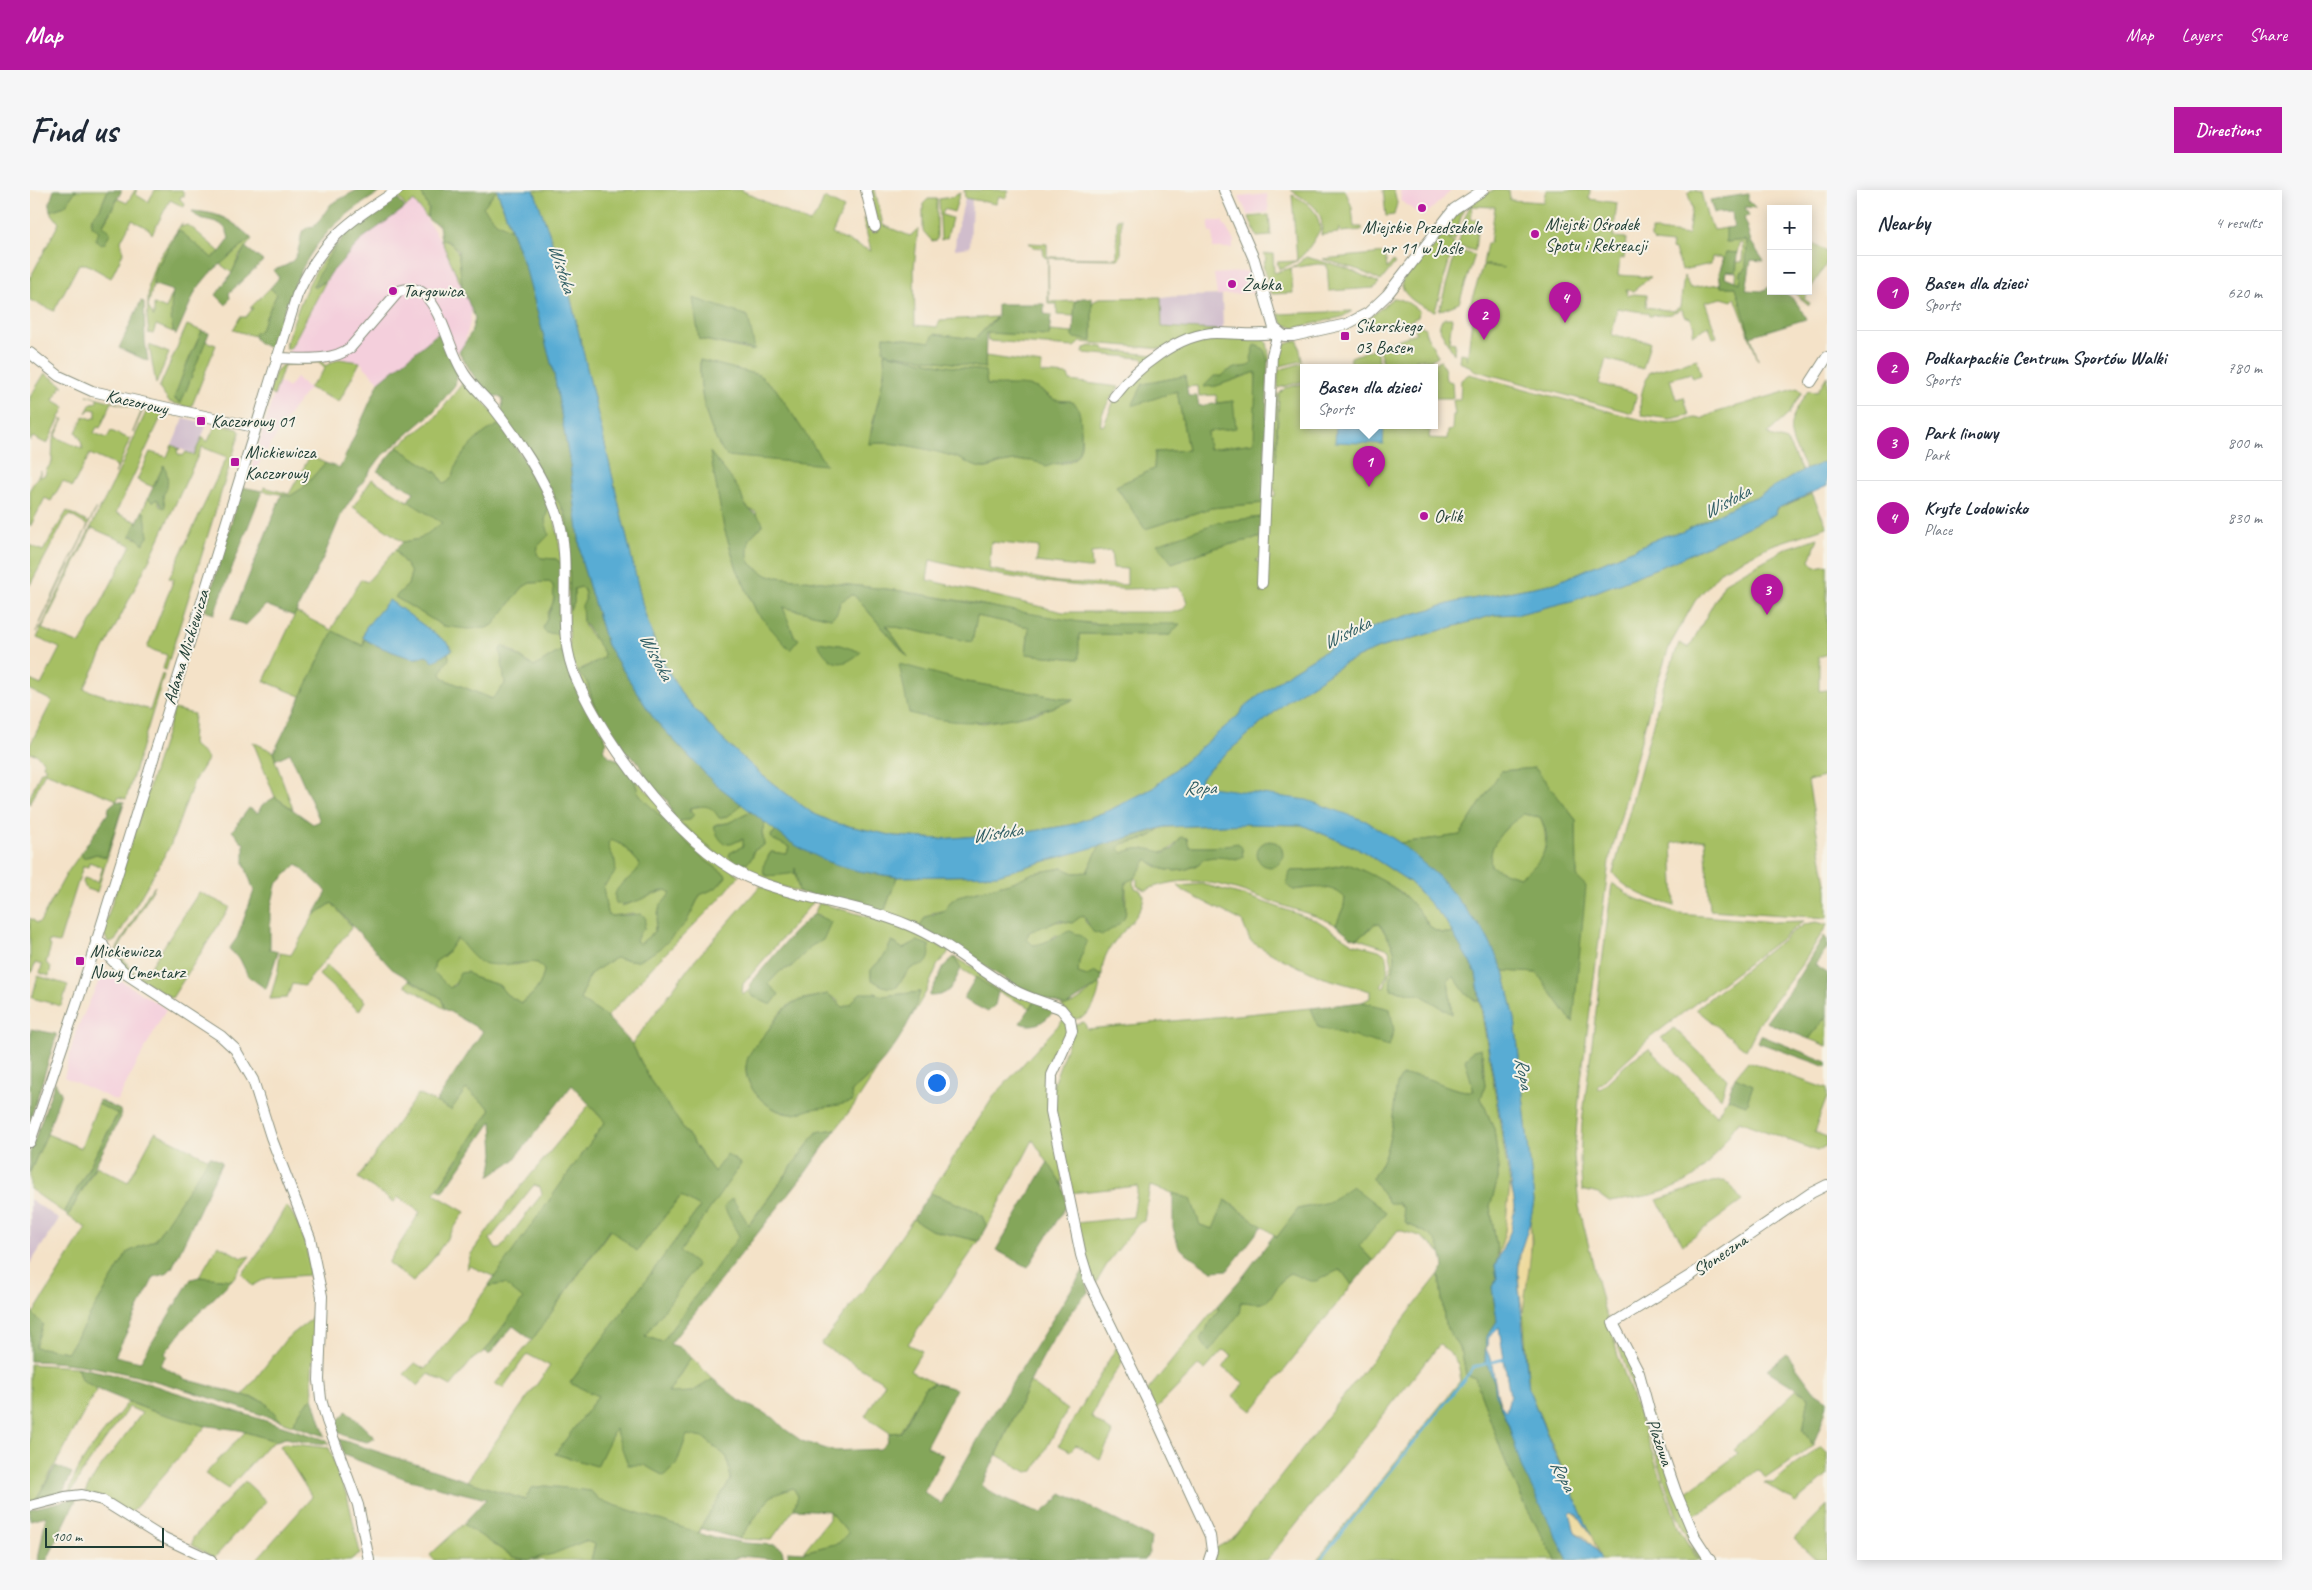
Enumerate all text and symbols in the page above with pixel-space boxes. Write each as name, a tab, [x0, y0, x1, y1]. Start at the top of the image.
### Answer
text: Map	[25, 20, 62, 50]
text: Map	[2126, 24, 2154, 46]
text: Layers	[2182, 24, 2221, 46]
text: Share	[2249, 24, 2287, 46]
button: Directions	[2174, 107, 2282, 153]
text: Find us	[30, 108, 117, 153]
marker: Miejskie Przedszkole nr 11 w Jaśle	[1416, 202, 1428, 214]
map controls	[1767, 205, 1812, 295]
button: +	[1767, 205, 1812, 250]
text: Nearby	[1877, 210, 1930, 236]
place label: Miejski Ośrodek Spotu i Rekreacji	[1545, 213, 1650, 256]
text: 4 results	[2215, 213, 2262, 233]
place label: Miejskie Przedszkole nr 11 w Jaśle	[1362, 216, 1483, 259]
marker: Miejski Ośrodek Spotu i Rekreacji	[1529, 228, 1541, 240]
water label: Wisłoka	[543, 241, 582, 298]
button: −	[1767, 250, 1812, 295]
text: Basen dla dzieci	[1924, 271, 2027, 295]
place label: Żabka	[1242, 273, 1283, 295]
marker: Żabka	[1226, 278, 1238, 290]
place label: Targowica	[403, 280, 465, 302]
pin: 4	[1549, 282, 1581, 323]
text: 1	[1889, 283, 1897, 303]
text: 620 m	[2228, 283, 2262, 303]
marker: Targowica	[387, 285, 399, 297]
text: Sports	[1924, 295, 1960, 315]
pin: 2	[1468, 299, 1500, 340]
place label: Sikorskiego 03 Basen	[1355, 315, 1423, 358]
marker: Sikorskiego 03 Basen	[1339, 330, 1351, 342]
text: Podkarpackie Centrum Sportów Walki	[1924, 346, 2166, 370]
text: 2	[1889, 358, 1897, 378]
text: 780 m	[2228, 358, 2262, 378]
popup	[1300, 364, 1438, 429]
text: Sports	[1924, 370, 1960, 390]
text: Basen dla dzieci	[1318, 375, 1420, 399]
street label: Kaczorowy	[104, 384, 172, 420]
text: Sports	[1318, 399, 1354, 419]
place label: Kaczorowy 01	[211, 410, 295, 432]
marker: Kaczorowy 01	[195, 415, 207, 427]
text: Park linowy	[1924, 421, 1998, 445]
text: 3	[1889, 433, 1897, 453]
text: 800 m	[2228, 433, 2262, 453]
place label: Mickiewicza Kaczorowy	[245, 441, 317, 484]
text: Park	[1924, 445, 1949, 465]
pin: 1	[1353, 446, 1385, 487]
marker: Mickiewicza Kaczorowy	[229, 456, 241, 468]
water label: Wisłoka	[1699, 478, 1756, 524]
text: Kryte Lodowisko	[1924, 496, 2028, 520]
place label: Orlik	[1434, 505, 1464, 527]
text: 4	[1889, 508, 1897, 528]
text: 830 m	[2228, 508, 2262, 528]
marker: Orlik	[1418, 510, 1430, 522]
text: Place	[1924, 520, 1952, 540]
pin: 3	[1751, 574, 1783, 615]
street label: Adama Mickiewicza	[158, 586, 214, 707]
water label: Wisłoka	[1319, 610, 1376, 655]
water label: Wisłoka	[634, 629, 680, 686]
water label: Ropa	[1184, 776, 1218, 800]
water label: Wisłoka	[971, 817, 1026, 848]
place label: Mickiewicza Nowy Cmentarz	[90, 940, 187, 983]
marker: Mickiewicza Nowy Cmentarz	[74, 955, 86, 967]
water label: Ropa	[1509, 1056, 1539, 1093]
your location	[924, 1070, 950, 1096]
street label: Słoneczna	[1689, 1228, 1753, 1281]
street label: Plażowa	[1642, 1416, 1679, 1470]
water label: Ropa	[1545, 1456, 1582, 1497]
scale bar	[45, 1525, 164, 1548]
text: 100 m	[52, 1528, 82, 1545]

